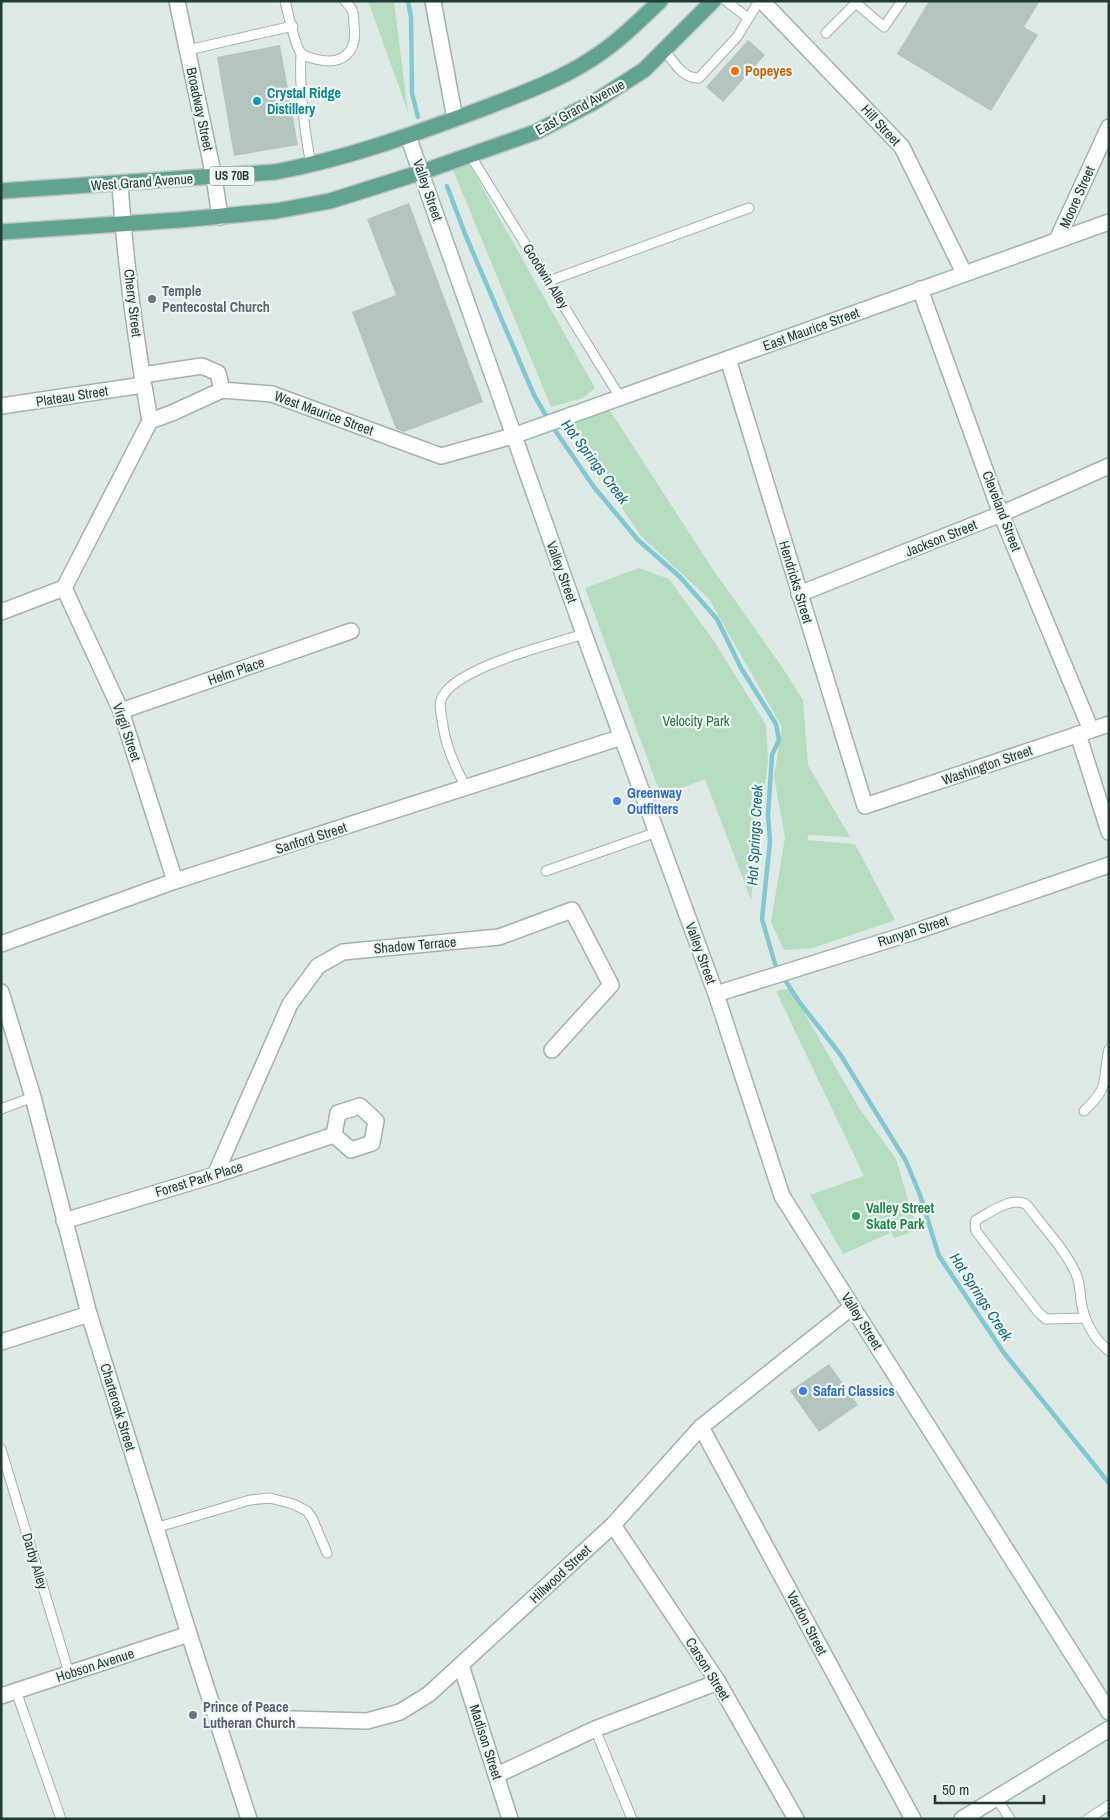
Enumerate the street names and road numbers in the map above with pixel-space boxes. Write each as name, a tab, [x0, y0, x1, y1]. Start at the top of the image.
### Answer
street label: Broadway Street	[182, 66, 218, 152]
street label: East Grand Avenue	[532, 75, 628, 139]
street label: Hill Street	[857, 100, 905, 150]
street label: Valley Street	[409, 157, 447, 223]
street label: Moore Street	[1055, 163, 1099, 231]
road number: US 70B	[210, 167, 254, 186]
street label: West Grand Avenue	[90, 169, 194, 195]
street label: Goodwin Alley	[519, 240, 573, 312]
street label: Cherry Street	[120, 268, 146, 338]
street label: East Maurice Street	[760, 303, 862, 355]
street label: Plateau Street	[35, 381, 109, 411]
street label: West Maurice Street	[272, 387, 376, 439]
street label: Cleveland Street	[978, 468, 1026, 554]
street label: Jackson Street	[902, 515, 980, 561]
street label: Hendricks Street	[775, 538, 817, 626]
street label: Valley Street	[543, 539, 581, 605]
street label: Helm Place	[205, 653, 267, 689]
street label: Virgil Street	[109, 700, 145, 764]
street label: Washington Street	[939, 741, 1035, 789]
street label: Sanford Street	[273, 818, 349, 858]
street label: Runyan Street	[875, 911, 951, 951]
street label: Valley Street	[682, 920, 720, 986]
street label: Shadow Terrace	[373, 932, 457, 958]
street label: Forest Park Place	[153, 1157, 245, 1201]
street label: Valley Street	[837, 1289, 887, 1353]
street label: Charteroak Street	[96, 1361, 140, 1453]
street label: Darby Alley	[18, 1531, 52, 1592]
street label: Hillwood Street	[525, 1541, 595, 1607]
street label: Vardon Street	[783, 1588, 831, 1658]
street label: Carson Street	[682, 1634, 734, 1704]
street label: Hobson Avenue	[54, 1644, 136, 1686]
street label: Madison Street	[465, 1702, 507, 1782]

